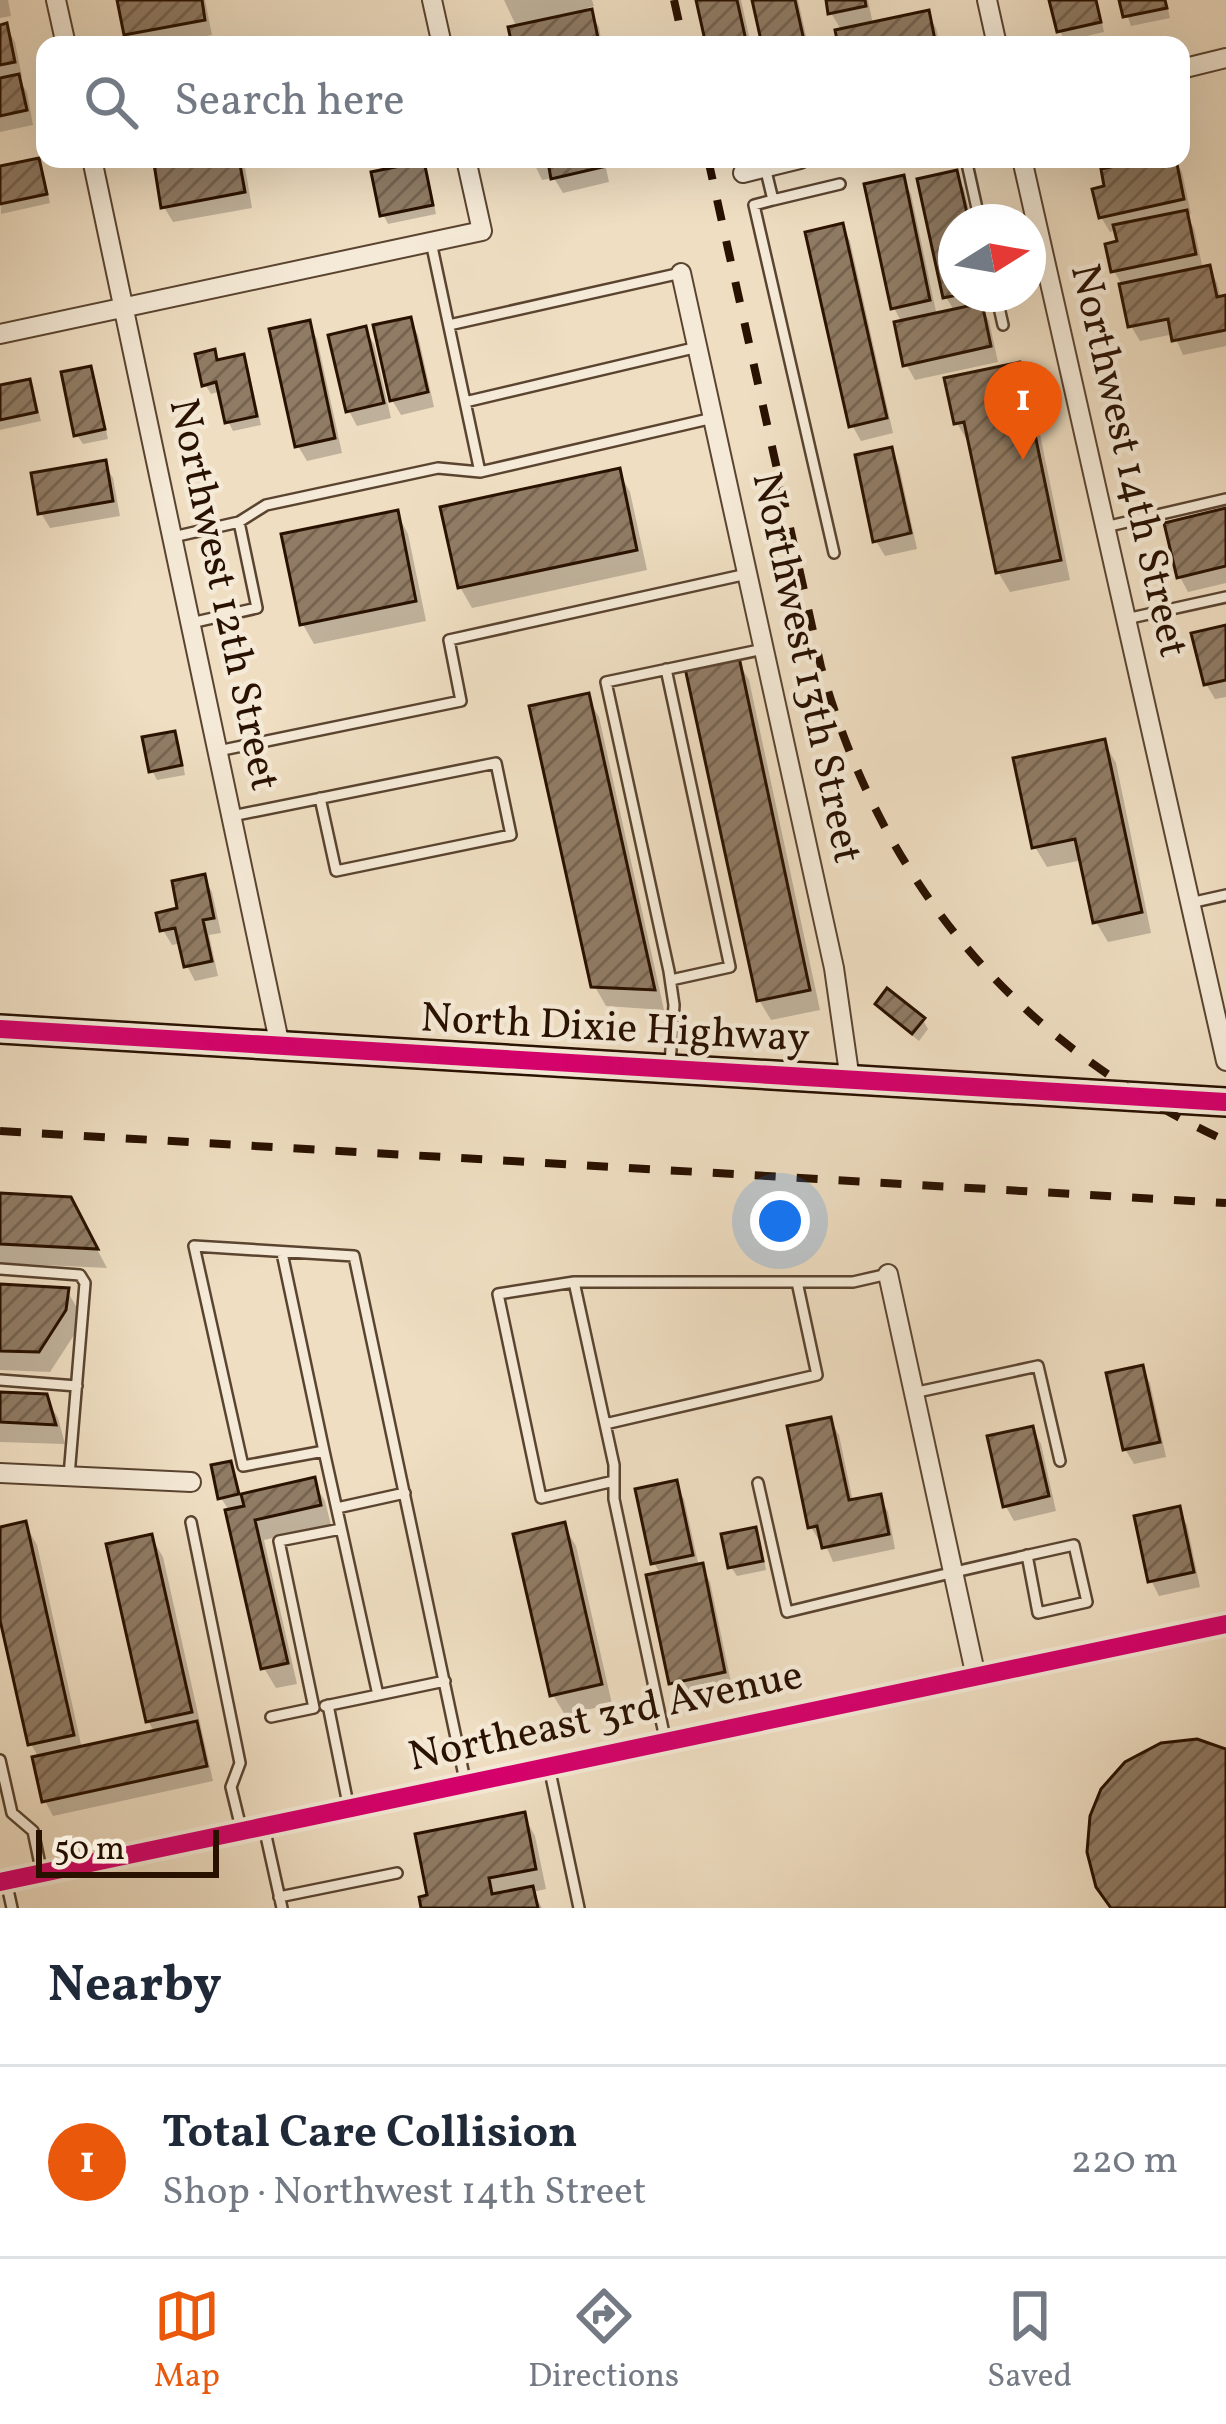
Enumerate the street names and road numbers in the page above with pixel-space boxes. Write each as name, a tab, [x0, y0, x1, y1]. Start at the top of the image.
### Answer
street label: Northwest 14th Street	[1053, 259, 1201, 663]
street label: Northwest 12th Street	[152, 394, 292, 796]
street label: Northwest 13th Street	[735, 467, 875, 869]
street label: North Dixie Highway	[419, 990, 811, 1070]
street label: Northeast 3rd Avenue	[404, 1647, 808, 1789]

